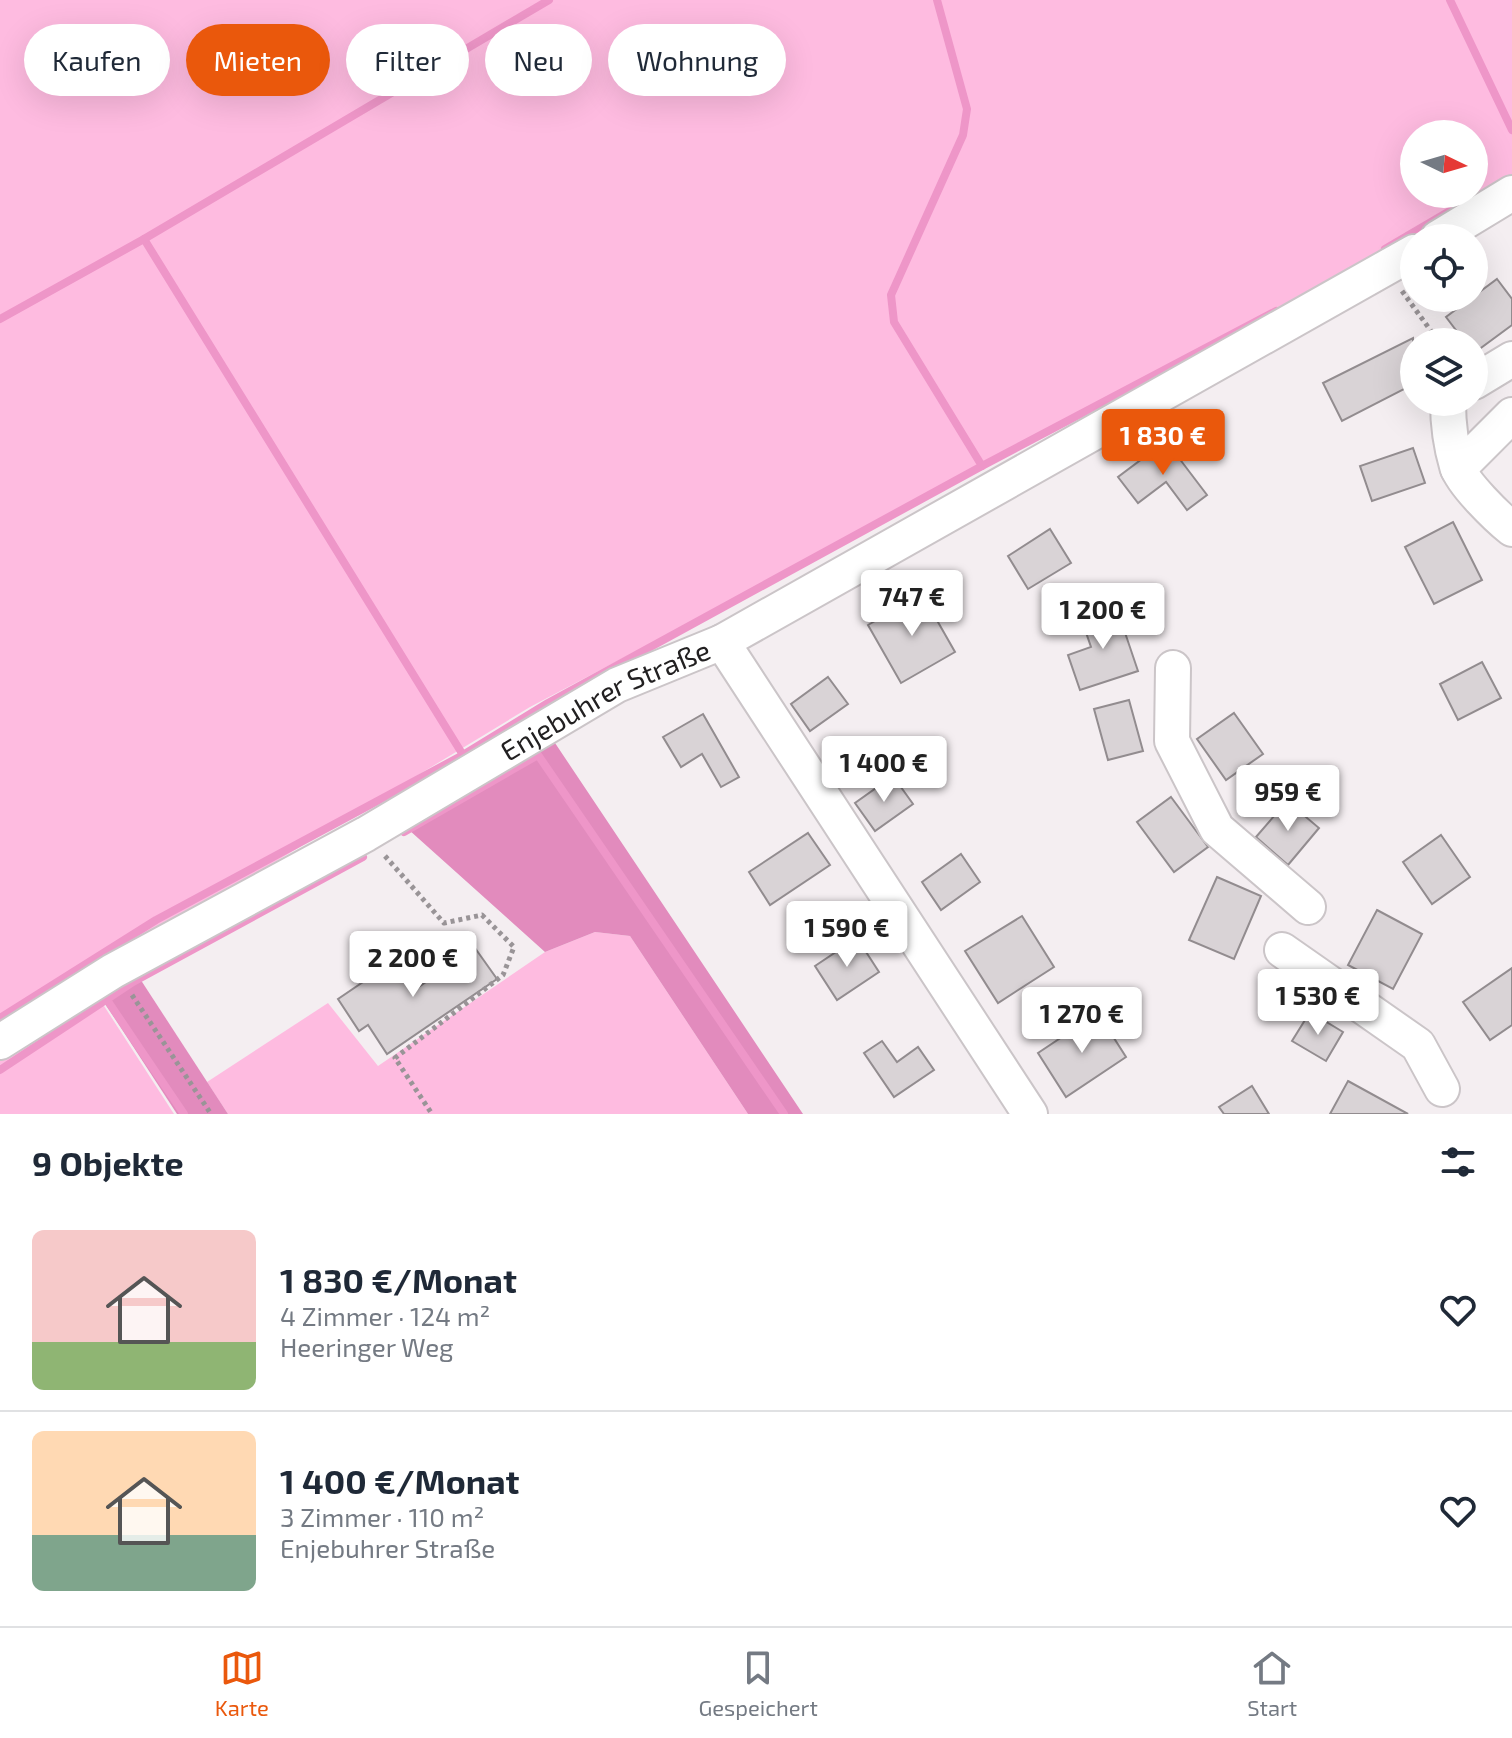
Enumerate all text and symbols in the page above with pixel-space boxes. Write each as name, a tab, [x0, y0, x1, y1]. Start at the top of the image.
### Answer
chip: Kaufen	[24, 24, 170, 96]
chip: Mieten	[186, 24, 330, 96]
chip: Filter	[346, 24, 469, 96]
chip: Neu	[485, 24, 592, 96]
chip: Wohnung	[608, 24, 786, 96]
north arrow	[1400, 120, 1488, 208]
map controls	[1400, 120, 1488, 416]
button: locate	[1400, 224, 1488, 312]
button: layers	[1400, 328, 1488, 416]
pin: 1 830 €	[1089, 409, 1237, 477]
text: 1 830 €	[1120, 419, 1206, 450]
pin: 747 €	[856, 570, 968, 638]
text: 747 €	[879, 580, 945, 611]
pin: 1 200 €	[1029, 583, 1177, 651]
text: 1 200 €	[1059, 593, 1147, 624]
street label: Enjebuhrer Straße	[494, 632, 715, 768]
pin: 1 400 €	[810, 736, 958, 804]
text: 1 400 €	[840, 746, 928, 777]
pin: 959 €	[1232, 765, 1344, 833]
text: 959 €	[1254, 775, 1322, 806]
pin: 1 590 €	[773, 901, 921, 969]
text: 1 590 €	[804, 911, 890, 942]
pin: 2 200 €	[339, 931, 487, 999]
text: 2 200 €	[368, 941, 458, 972]
pin: 1 530 €	[1244, 969, 1392, 1037]
text: 1 530 €	[1276, 979, 1360, 1010]
pin: 1 270 €	[1008, 987, 1156, 1055]
text: 1 270 €	[1040, 997, 1124, 1028]
icon: filters	[1436, 1140, 1480, 1184]
text: 9 Objekte	[32, 1142, 184, 1183]
text: 1 830 €/Monat	[280, 1259, 517, 1300]
icon: home	[96, 1262, 192, 1358]
icon: heart	[1436, 1288, 1480, 1332]
text: 4 Zimmer · 124 m²	[280, 1300, 490, 1331]
text: Heeringer Weg	[280, 1331, 454, 1362]
text: 1 400 €/Monat	[280, 1460, 520, 1501]
icon: home	[96, 1463, 192, 1559]
icon: heart	[1436, 1489, 1480, 1533]
text: 3 Zimmer · 110 m²	[280, 1501, 484, 1532]
text: Enjebuhrer Straße	[280, 1532, 495, 1563]
tab: Karte	[215, 1646, 269, 1720]
tab: Gespeichert	[698, 1646, 818, 1720]
tab: Start	[1247, 1646, 1297, 1720]

